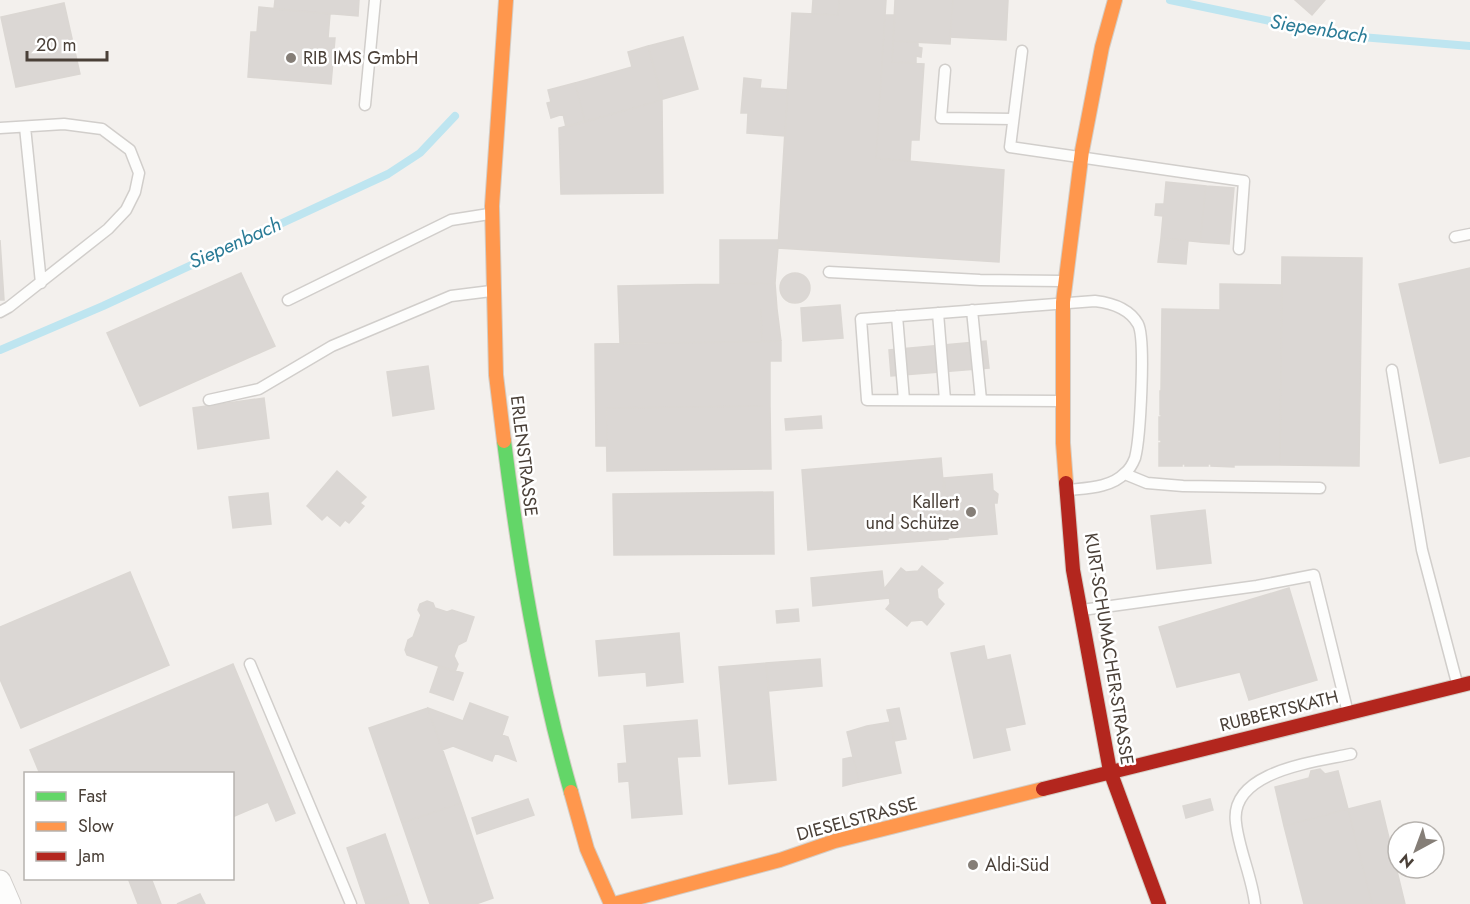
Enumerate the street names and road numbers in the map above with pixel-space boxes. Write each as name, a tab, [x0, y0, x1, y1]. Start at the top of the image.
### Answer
street label: ERLENSTRASSE	[504, 394, 544, 518]
street label: KURT-SCHUMACHER-STRASSE	[1078, 531, 1140, 767]
street label: RUBBERTSKATH	[1217, 684, 1341, 738]
street label: DIESELSTRASSE	[794, 790, 920, 848]

